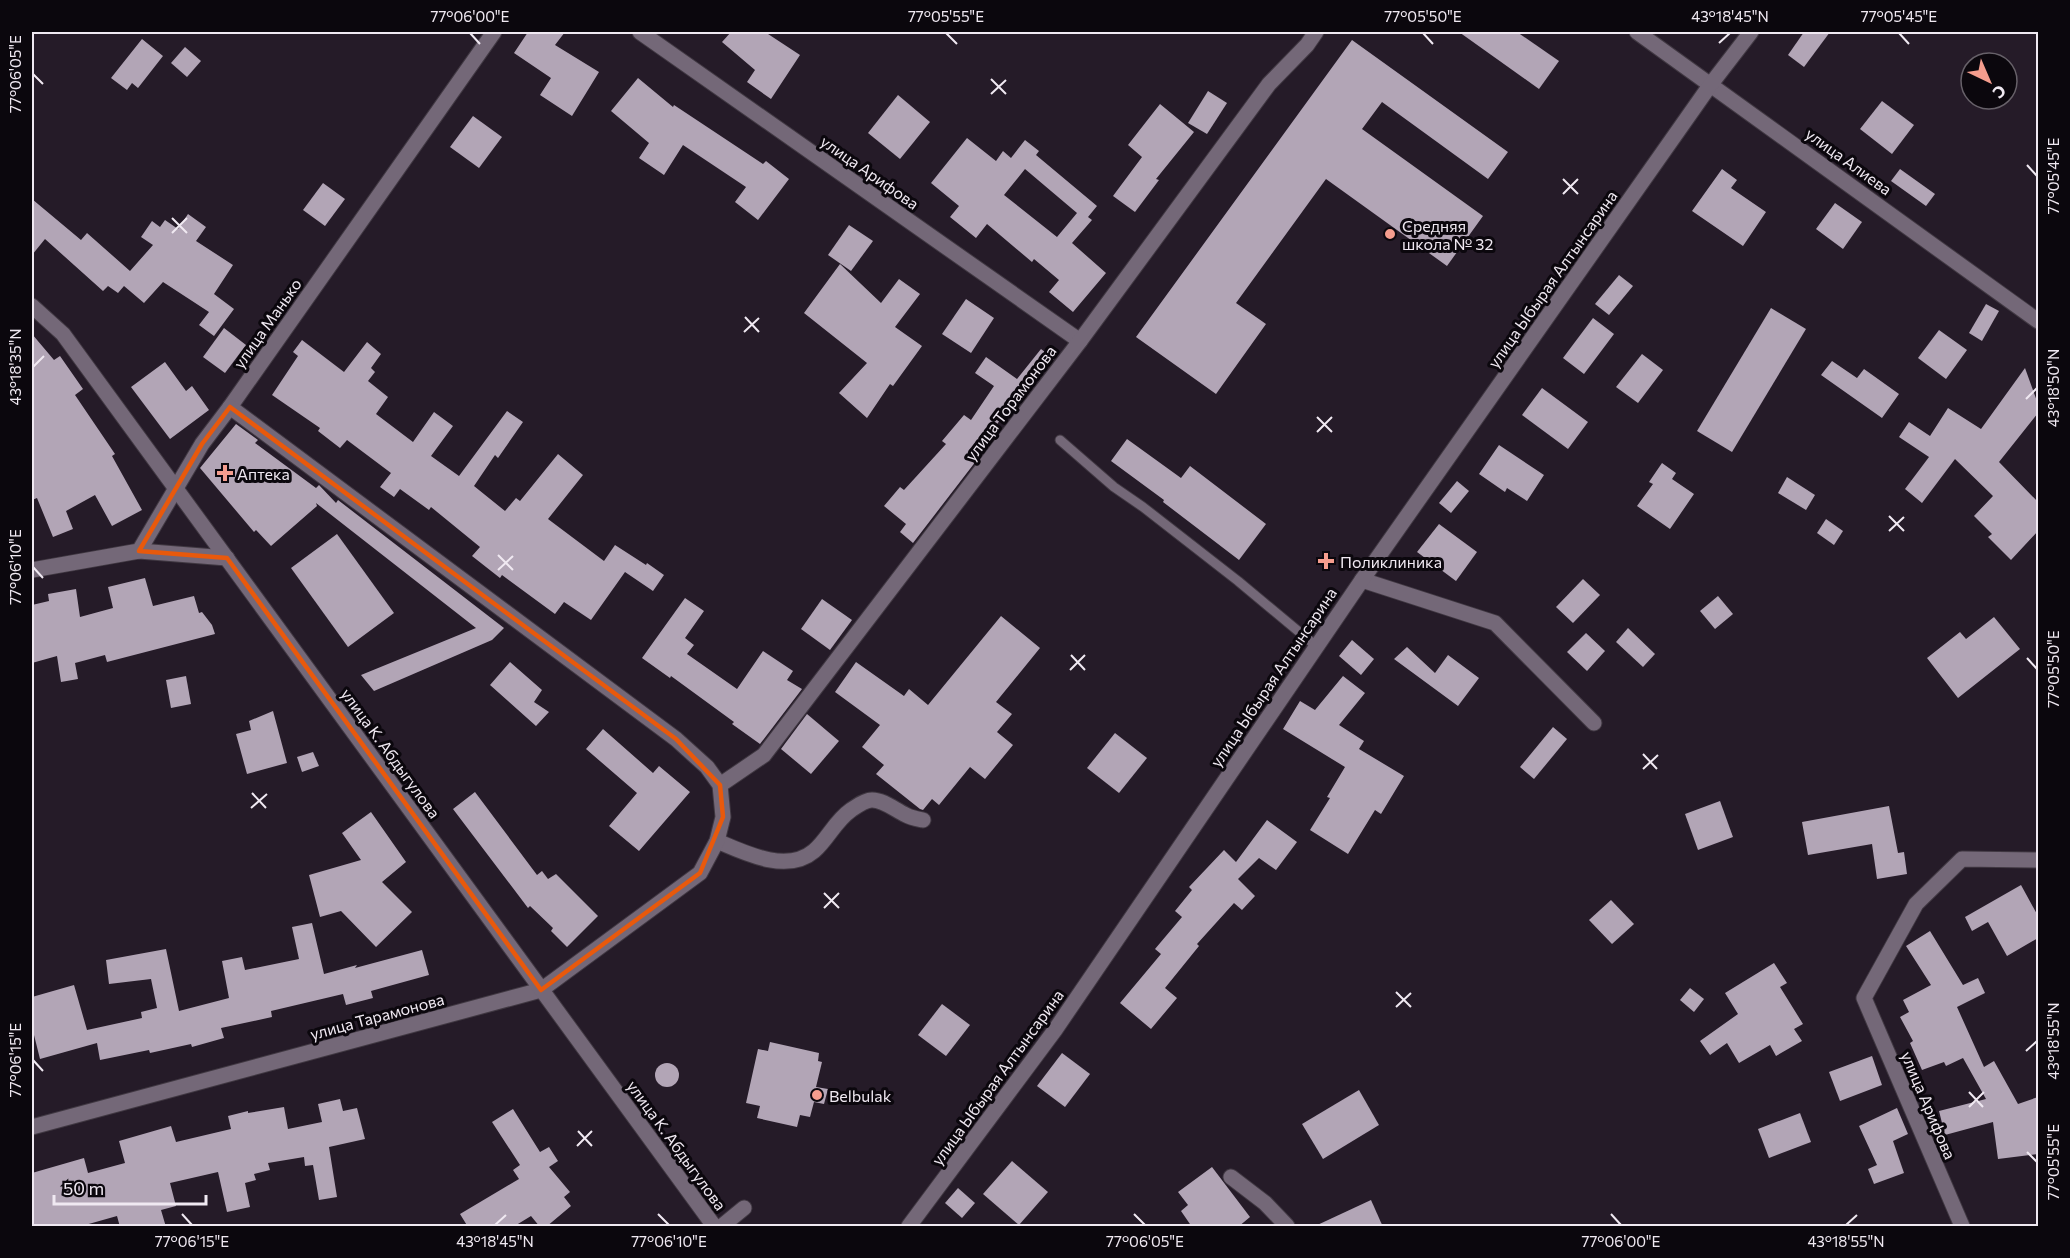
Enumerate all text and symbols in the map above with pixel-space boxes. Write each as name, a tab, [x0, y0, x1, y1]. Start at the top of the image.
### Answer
text: 77°06'00"E	[431, 7, 510, 25]
text: 77°05'55"E	[908, 7, 984, 25]
text: 77°05'50"E	[1384, 7, 1462, 25]
text: 43°18'45"N	[1691, 7, 1769, 25]
text: 77°05'45"E	[1861, 7, 1937, 25]
text: 77°06'05"E	[6, 35, 24, 113]
north arrow	[1959, 51, 2019, 111]
text: С	[1989, 82, 2010, 103]
street label: улица Алиева	[1802, 123, 1896, 199]
street label: улица Арифова	[817, 131, 923, 213]
text: 77°05'45"E	[2044, 138, 2062, 214]
street label: улица Ыбырая Алтынсарина	[1483, 187, 1621, 371]
place label: Средняя школа № 32	[1402, 216, 1493, 253]
marker: Средняя школа № 32	[1383, 227, 1397, 241]
street label: улица Манько	[229, 274, 305, 372]
text: 43°18'35"N	[6, 328, 24, 406]
street label: улица Торамонова	[960, 342, 1060, 464]
text: 43°18'50"N	[2044, 349, 2062, 427]
place label: Аптека	[237, 464, 290, 483]
marker: Аптека	[218, 466, 232, 480]
text: 77°06'10"E	[6, 529, 24, 605]
marker: Поликлиника	[1317, 552, 1335, 570]
place label: Поликлиника	[1340, 552, 1442, 571]
street label: улица Ыбырая Алтынсарина	[1206, 584, 1340, 770]
text: 77°05'50"E	[2044, 630, 2062, 708]
street label: улица К. Абдыгулова	[337, 684, 445, 822]
street label: улица Ыбырая Алтынсарина	[927, 986, 1067, 1168]
street label: улица Тарамонова	[308, 989, 446, 1043]
text: 43°18'55"N	[2044, 1002, 2062, 1080]
text: 77°06'15"E	[6, 1023, 24, 1097]
street label: улица Арифова	[1898, 1048, 1960, 1162]
street label: улица К. Абдыгулова	[623, 1076, 731, 1214]
place label: Belbulak	[829, 1086, 892, 1105]
marker: Belbulak	[810, 1088, 824, 1102]
text: 77°05'55"E	[2044, 1124, 2062, 1200]
scale bar	[54, 1168, 206, 1206]
text: 50 m	[63, 1177, 104, 1199]
text: 77°06'15"E	[155, 1232, 229, 1250]
text: 43°18'45"N	[456, 1232, 534, 1250]
text: 77°06'10"E	[631, 1232, 707, 1250]
text: 77°06'05"E	[1106, 1232, 1184, 1250]
text: 77°06'00"E	[1582, 1232, 1661, 1250]
text: 43°18'55"N	[1807, 1232, 1885, 1250]

